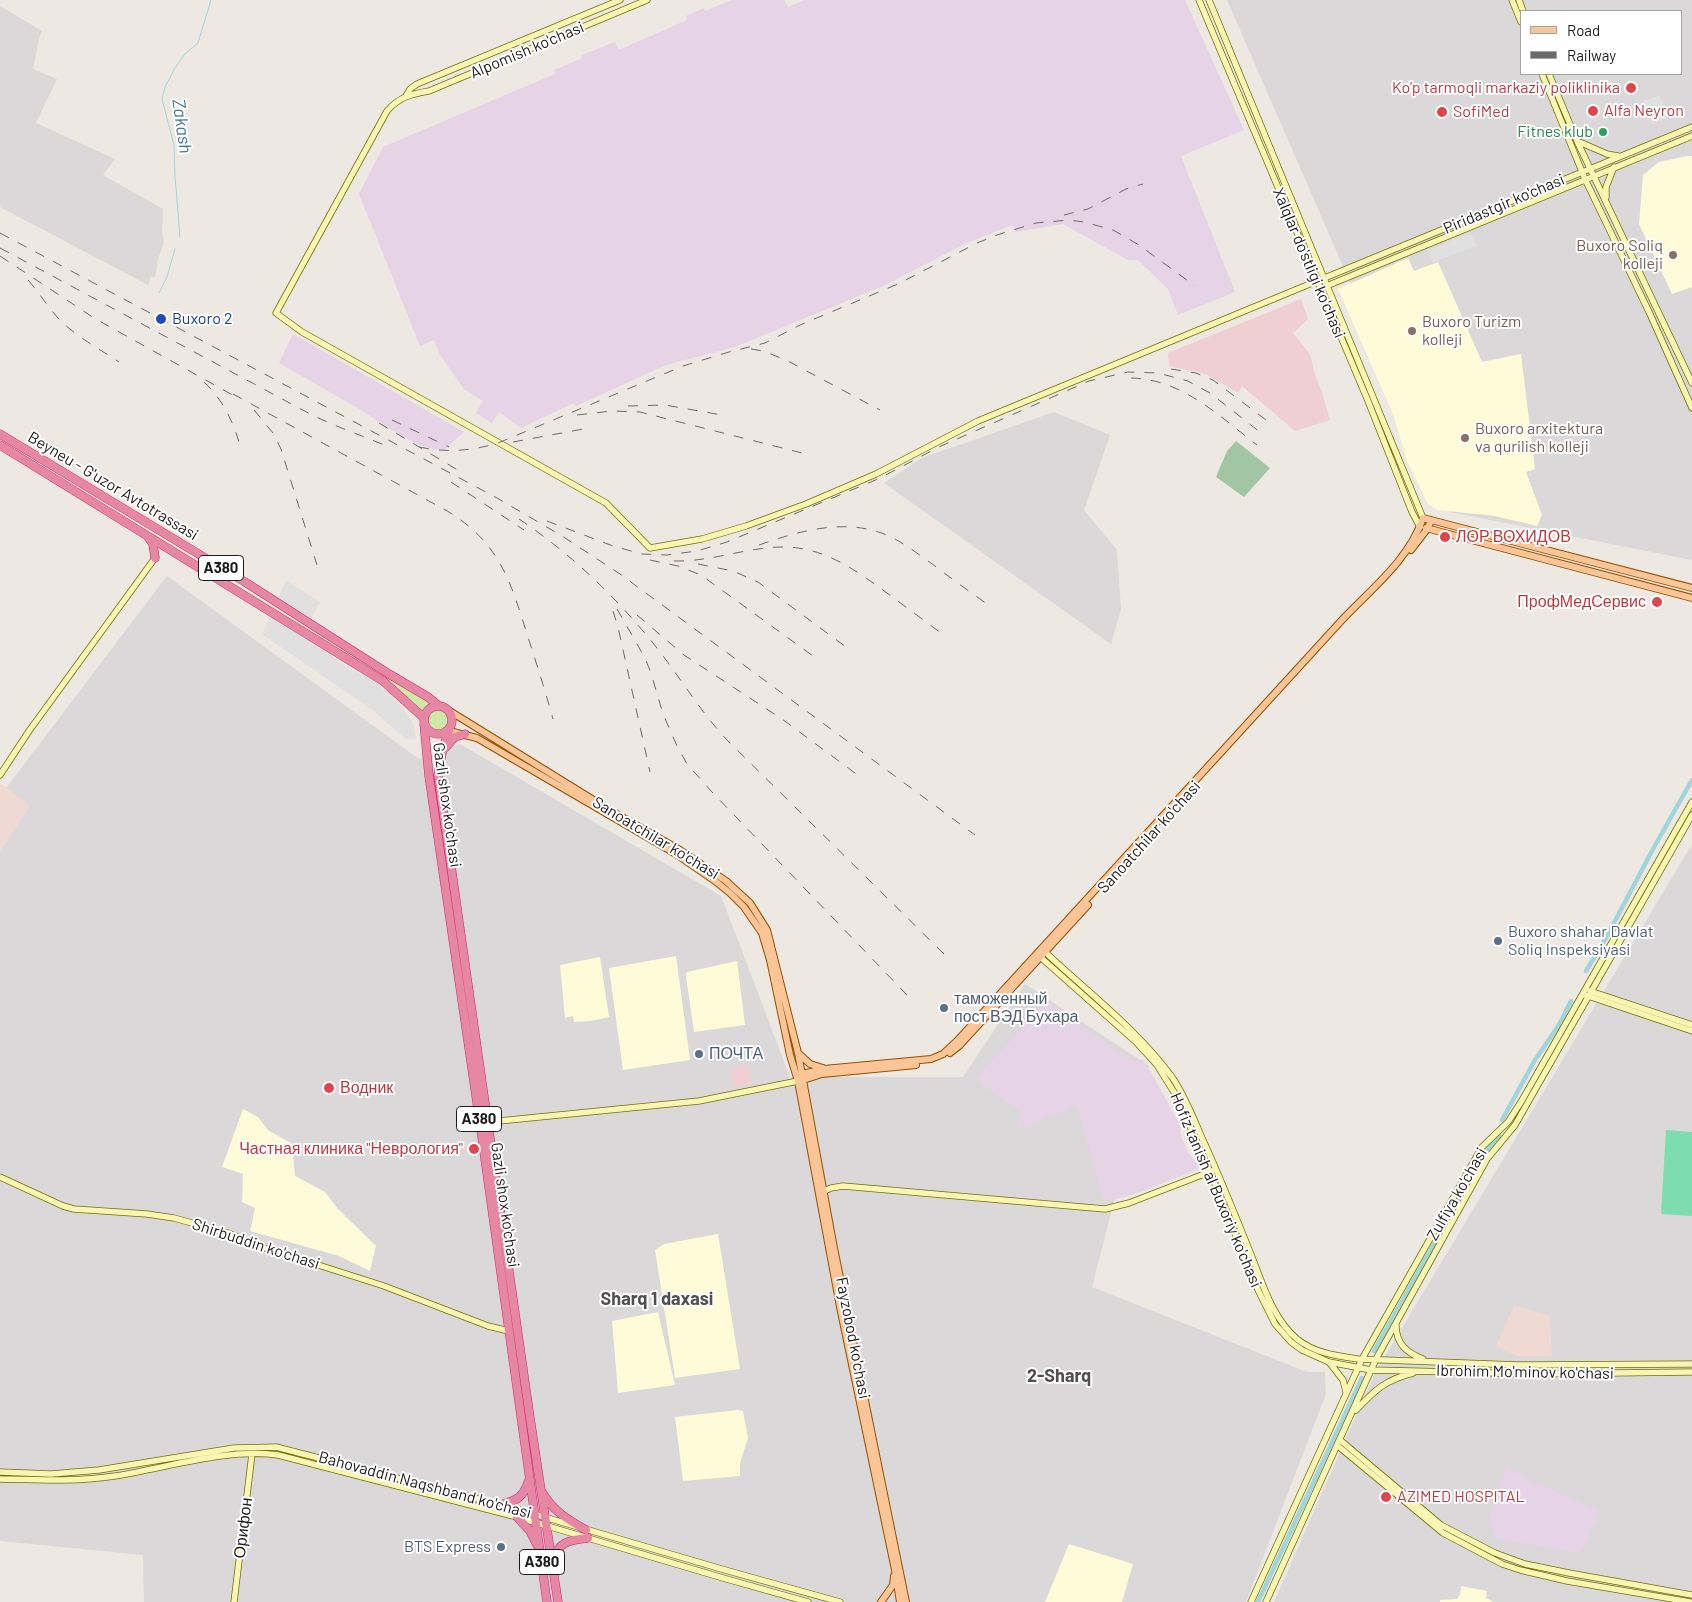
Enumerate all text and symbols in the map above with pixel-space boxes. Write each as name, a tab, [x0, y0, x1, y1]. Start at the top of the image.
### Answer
legend	[1520, 10, 1682, 75]
street label: Alpomish ko'chasi	[467, 17, 587, 83]
text: Road	[1567, 21, 1600, 39]
text: Railway	[1567, 46, 1616, 64]
place label: Ko'p tarmoqli markaziy poliklinika	[1392, 78, 1620, 98]
marker: Ko'p tarmoqli markaziy poliklinika	[1624, 81, 1638, 95]
water label: Zakash	[167, 97, 197, 155]
place label: Alfa Neyron	[1604, 101, 1684, 121]
place label: SofiMed	[1453, 102, 1510, 122]
marker: Alfa Neyron	[1586, 104, 1600, 118]
marker: SofiMed	[1435, 105, 1449, 119]
place label: Fitnes klub	[1517, 122, 1593, 142]
marker: Fitnes klub	[1597, 126, 1609, 138]
street label: Piridastgir ko'chasi	[1440, 170, 1568, 238]
street label: Xalqlar do'stligi ko'chasi	[1269, 185, 1349, 341]
place label: Buxoro Soliq kolleji	[1576, 236, 1663, 274]
marker: Buxoro Soliq kolleji	[1667, 249, 1679, 261]
place label: Buxoro 2	[172, 309, 233, 329]
marker: Buxoro 2	[154, 312, 168, 326]
place label: Buxoro Turizm kolleji	[1422, 312, 1521, 350]
marker: Buxoro Turizm kolleji	[1406, 325, 1418, 337]
place label: Buxoro arxitektura va qurilish kolleji	[1475, 419, 1603, 457]
street label: Beyneu - G'uzor Avtotrassasi	[24, 427, 202, 545]
marker: Buxoro arxitektura va qurilish kolleji	[1459, 432, 1471, 444]
place label: ЛОР ВОХИДОВ	[1456, 527, 1571, 547]
marker: ЛОР ВОХИДОВ	[1438, 530, 1452, 544]
road number: A380	[198, 556, 244, 580]
place label: ПрофМедСервис	[1517, 592, 1646, 612]
marker: ПрофМедСервис	[1650, 595, 1664, 609]
street label: Gazli shox ko'chasi	[429, 741, 465, 869]
street label: Sanoatchilar ko'chasi	[1093, 777, 1205, 897]
street label: Sanoatchilar ko'chasi	[589, 792, 723, 884]
place label: Buxoro shahar Davlat Soliq Inspeksiyasi	[1508, 922, 1653, 960]
marker: Buxoro shahar Davlat Soliq Inspeksiyasi	[1492, 935, 1504, 947]
place label: таможенный пост ВЭД Бухара	[954, 989, 1078, 1027]
marker: таможенный пост ВЭД Бухара	[938, 1002, 950, 1014]
place label: ПОЧТА	[709, 1044, 763, 1064]
marker: ПОЧТА	[693, 1048, 705, 1060]
place label: Водник	[340, 1078, 393, 1098]
marker: Водник	[322, 1081, 336, 1095]
street label: Hofiz tanish al Buxoriy ko'chasi	[1166, 1090, 1266, 1290]
road number: A380	[456, 1106, 502, 1132]
place label: Частная клиника "Неврология"	[239, 1139, 463, 1159]
street label: Gazli shox ko'chasi	[487, 1141, 523, 1269]
marker: Частная клиника "Неврология"	[467, 1142, 481, 1156]
street label: Zulfiya ko'chasi	[1423, 1144, 1491, 1244]
street label: Shirbuddin ko'chasi	[190, 1214, 322, 1274]
street label: Fayzobod ko'chasi	[832, 1276, 874, 1400]
district label: Sharq 1 daxasi	[601, 1288, 713, 1310]
street label: Ibrohim Mo'minov ko'chasi	[1436, 1361, 1614, 1383]
district label: 2-Sharq	[1027, 1365, 1091, 1387]
street label: Bahovaddin Naqshband ko'chasi	[316, 1447, 534, 1523]
place label: AZIMED HOSPITAL	[1397, 1487, 1525, 1507]
marker: AZIMED HOSPITAL	[1379, 1490, 1393, 1504]
street label: Орифон	[230, 1496, 256, 1560]
place label: BTS Express	[404, 1537, 491, 1557]
marker: BTS Express	[495, 1541, 507, 1553]
road number: A380	[520, 1550, 564, 1574]

